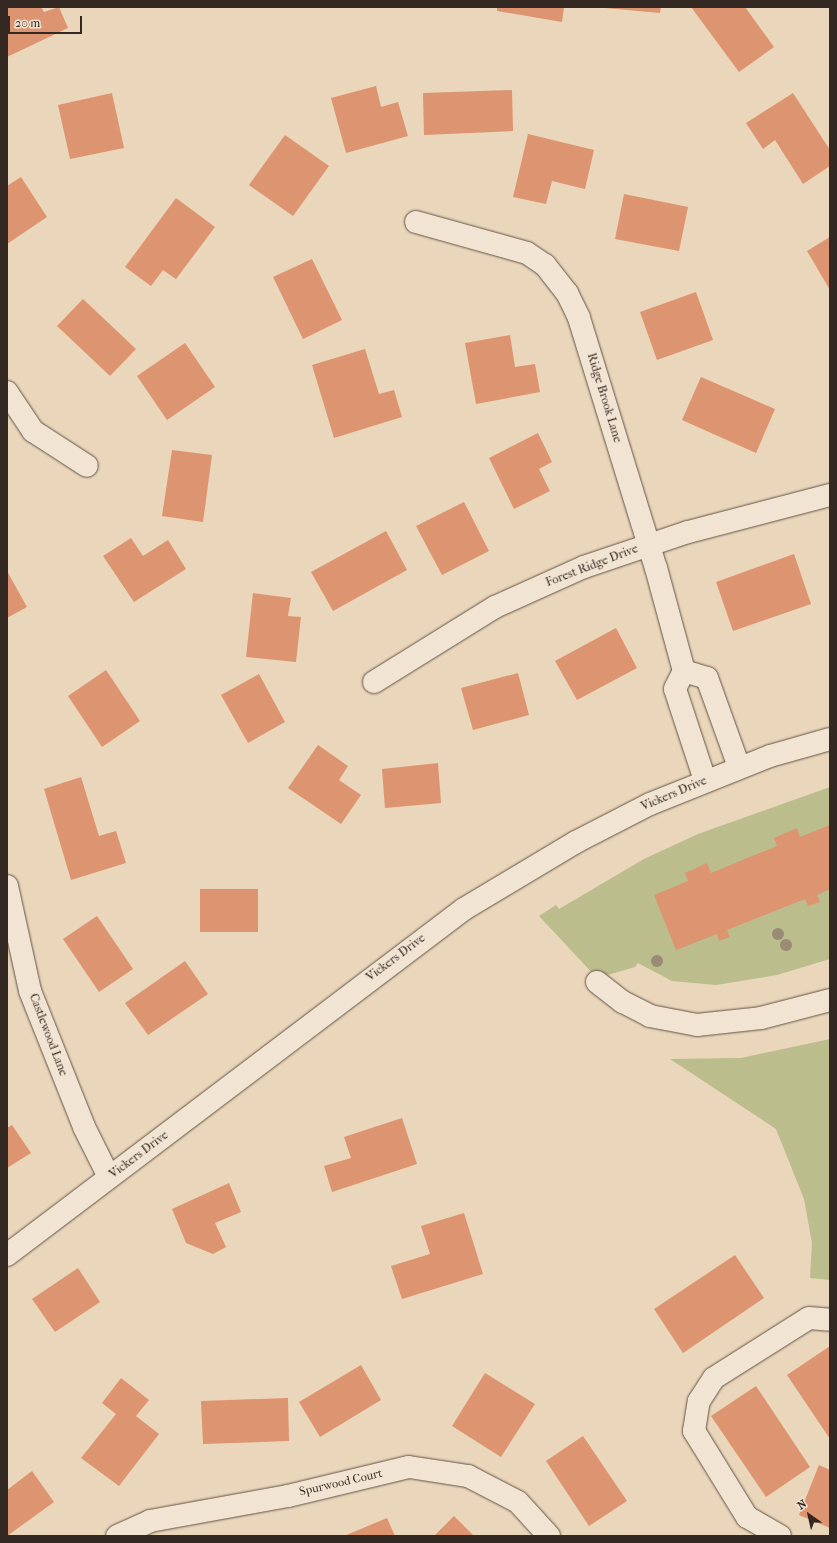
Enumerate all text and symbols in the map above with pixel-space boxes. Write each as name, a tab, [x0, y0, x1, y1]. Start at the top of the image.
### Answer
scale bar	[10, 8, 84, 34]
text: 20 m	[15, 16, 40, 30]
street label: Ridge Brook Lane	[584, 351, 624, 445]
street label: Forest Ridge Drive	[544, 542, 640, 590]
street label: Vickers Drive	[639, 774, 709, 814]
street label: Vickers Drive	[364, 931, 428, 985]
street label: Castlewood Lane	[26, 992, 70, 1078]
street label: Vickers Drive	[107, 1128, 171, 1182]
street label: Spurwood Court	[298, 1466, 384, 1500]
north arrow	[789, 1495, 829, 1535]
text: N	[795, 1497, 809, 1512]

